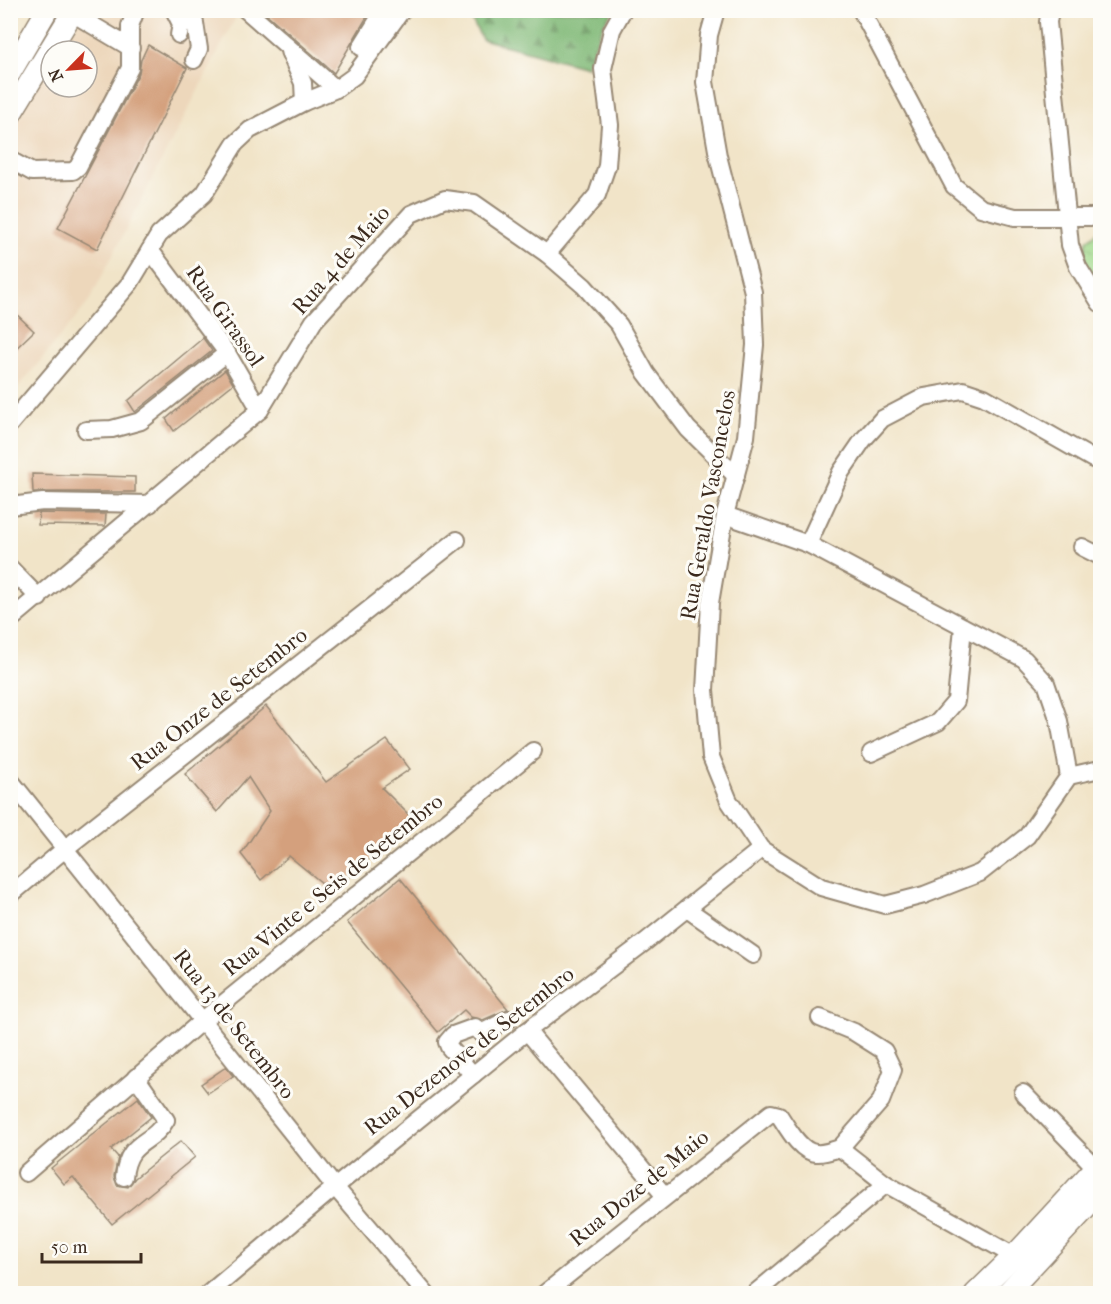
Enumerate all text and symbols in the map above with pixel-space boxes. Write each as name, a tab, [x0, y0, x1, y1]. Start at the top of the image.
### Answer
north arrow	[39, 39, 99, 99]
text: N	[44, 65, 67, 85]
street label: Rua 4 de Maio	[287, 200, 395, 320]
street label: Rua Girassol	[181, 260, 269, 372]
street label: Rua Geraldo Vasconcelos	[675, 388, 741, 622]
street label: Rua Onze de Setembro	[125, 622, 313, 776]
street label: Rua Vinte e Seis de Setembro	[218, 788, 448, 982]
street label: Rua 13 de Setembro	[167, 944, 301, 1104]
street label: Rua Dezenove de Setembro	[359, 961, 579, 1141]
street label: Rua Doze de Maio	[564, 1124, 714, 1252]
scale bar	[42, 1226, 141, 1264]
text: 50 m	[51, 1237, 88, 1258]

